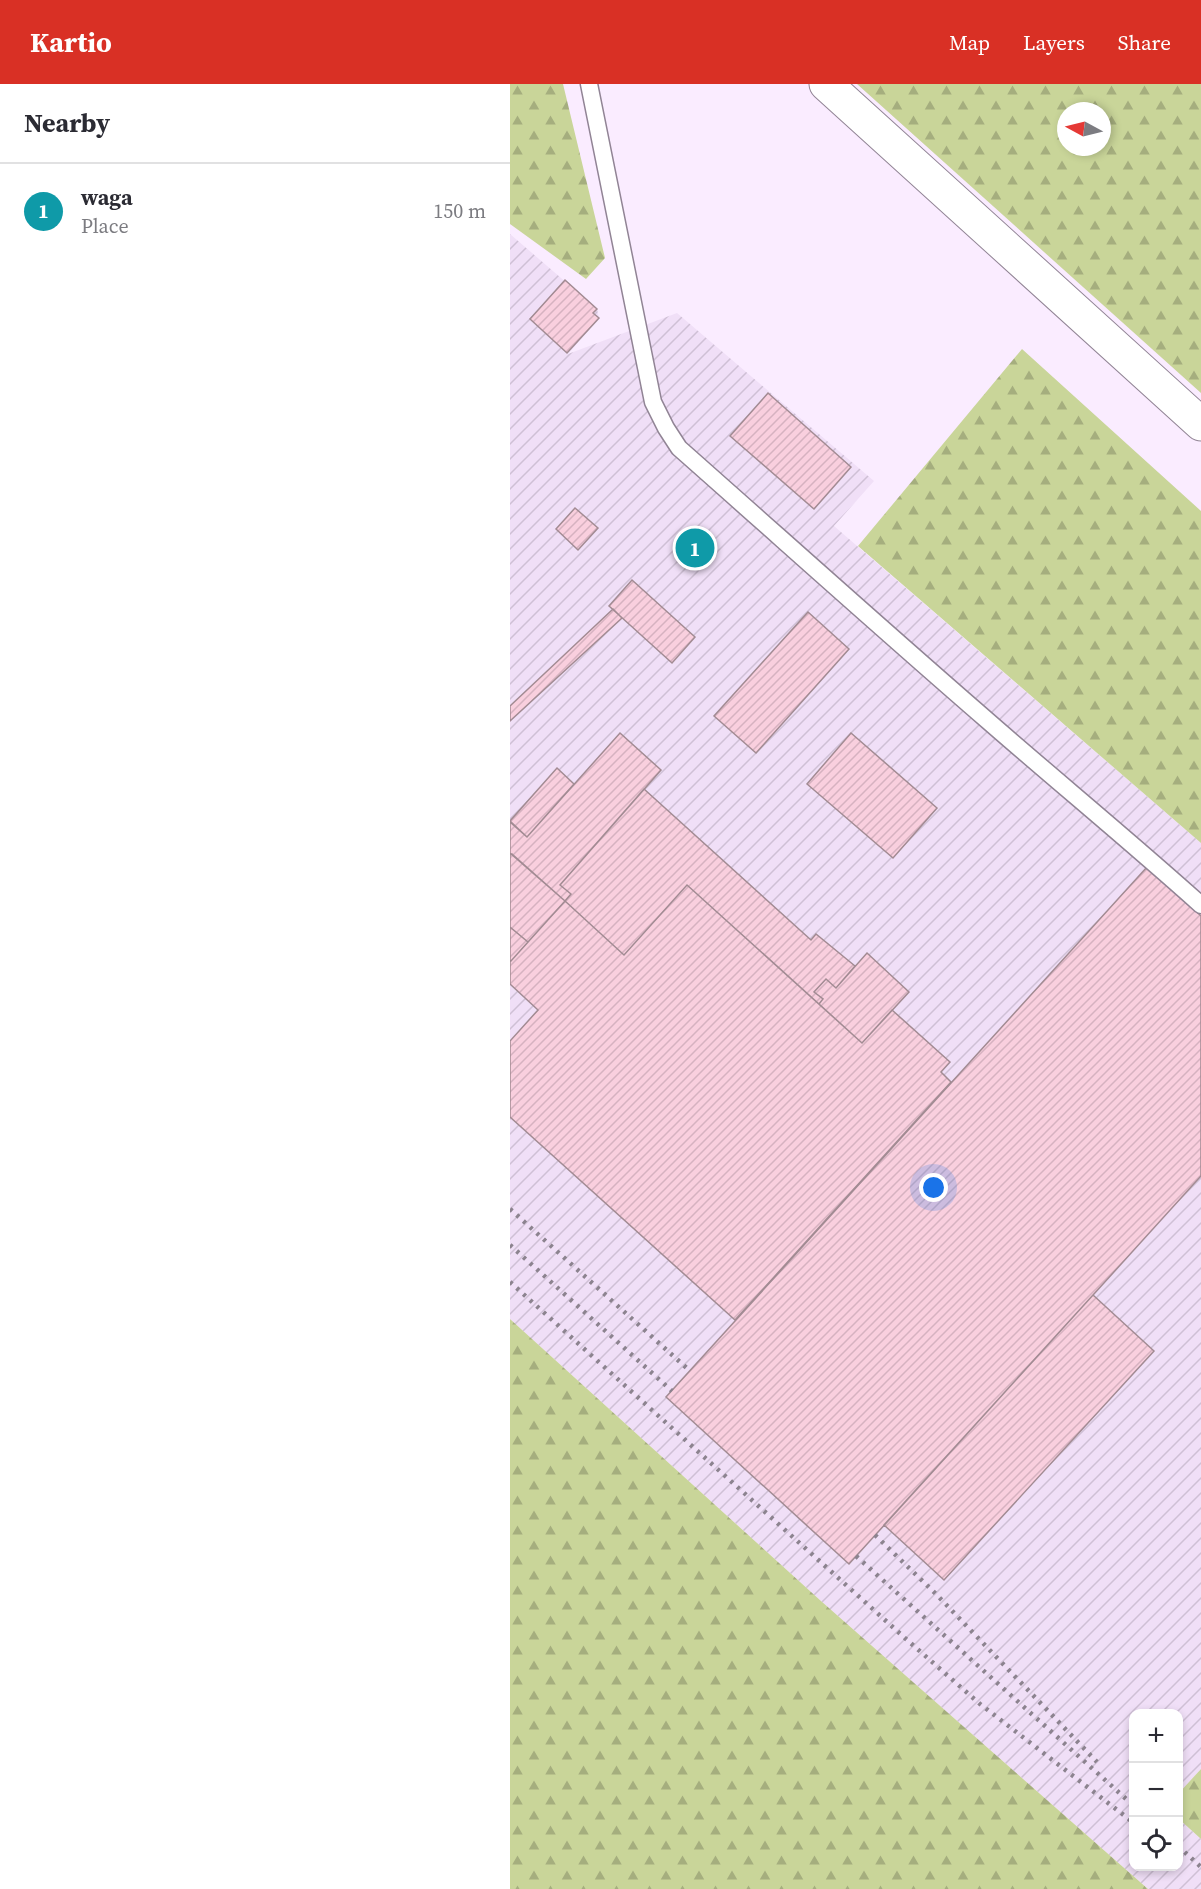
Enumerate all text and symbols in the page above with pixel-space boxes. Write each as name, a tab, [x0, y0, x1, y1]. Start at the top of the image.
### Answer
text: Kartio	[30, 23, 112, 61]
text: Map	[949, 28, 990, 57]
text: Layers	[1023, 28, 1085, 57]
text: Share	[1118, 28, 1171, 57]
north arrow	[1057, 102, 1111, 156]
text: Nearby	[24, 105, 110, 141]
text: waga	[81, 182, 133, 212]
text: 1	[38, 197, 49, 225]
text: 150 m	[433, 197, 486, 225]
text: Place	[81, 212, 129, 240]
pin: 1	[676, 526, 714, 570]
your location	[919, 1173, 948, 1202]
map controls	[1129, 1709, 1183, 1871]
button: +	[1129, 1709, 1183, 1763]
button: −	[1129, 1763, 1183, 1817]
button: locate	[1129, 1817, 1183, 1871]

